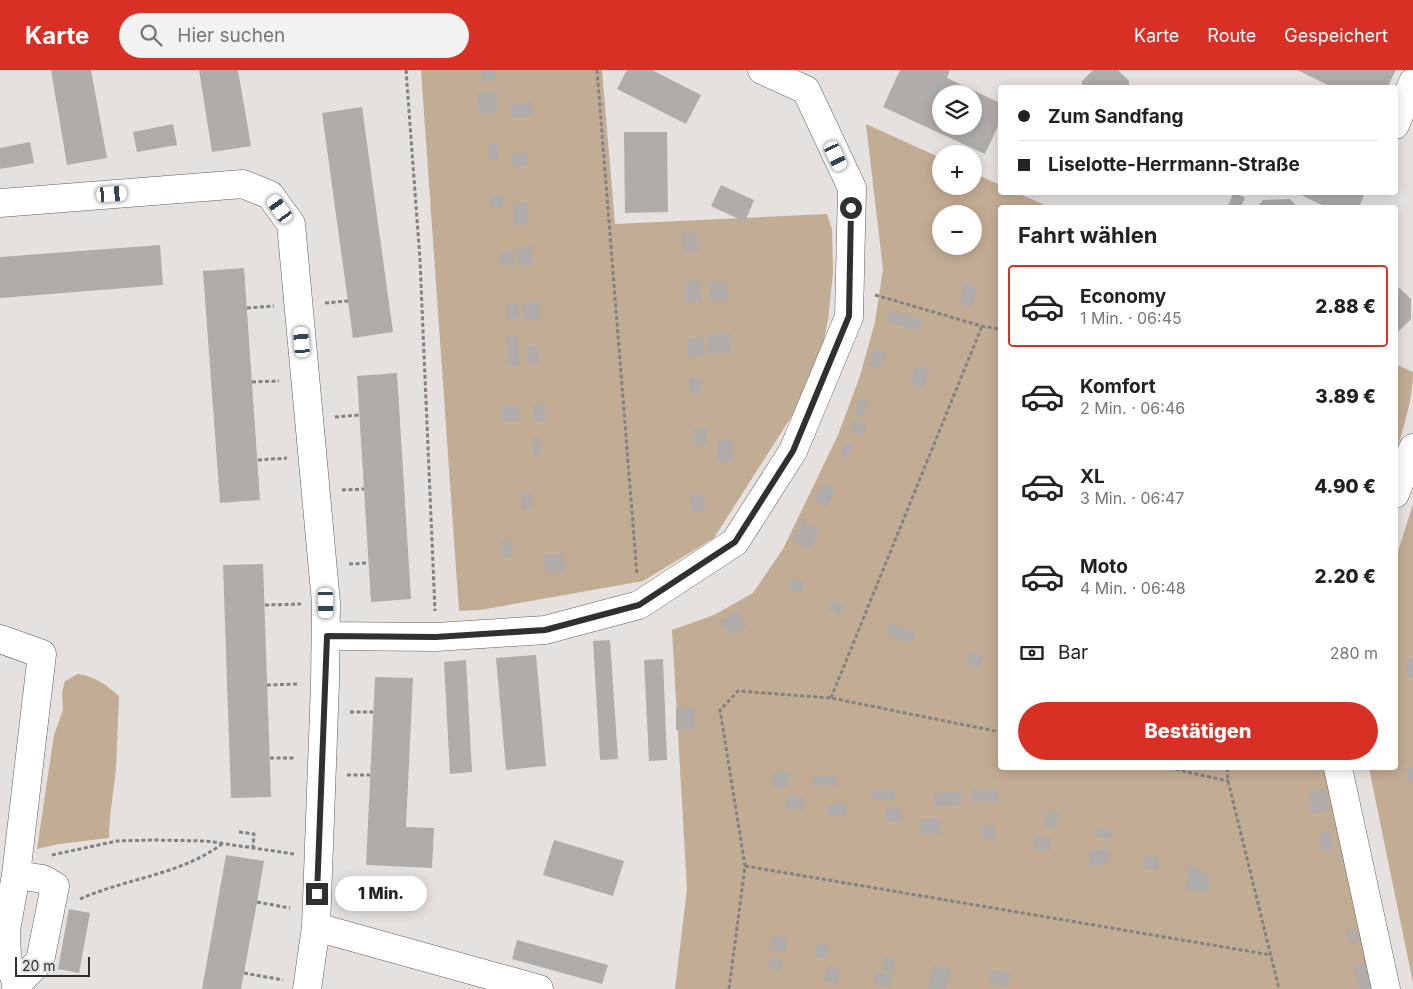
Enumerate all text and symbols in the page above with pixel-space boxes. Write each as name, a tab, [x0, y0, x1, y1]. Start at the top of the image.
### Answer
search box	[119, 13, 469, 58]
text: Karte	[25, 21, 89, 50]
icon: search	[137, 21, 165, 49]
text: Hier suchen	[177, 24, 285, 47]
text: Karte	[1134, 25, 1179, 46]
text: Route	[1207, 25, 1256, 46]
text: Gespeichert	[1284, 25, 1388, 46]
map controls	[932, 85, 982, 255]
button: layers	[932, 85, 982, 135]
text: Zum Sandfang	[1048, 105, 1184, 128]
car	[822, 139, 849, 173]
button: +	[932, 145, 982, 195]
text: Liselotte-Herrmann-Straße	[1048, 153, 1300, 176]
car	[96, 185, 127, 203]
car	[265, 192, 294, 226]
route start	[840, 197, 862, 219]
button: −	[932, 205, 982, 255]
text: Fahrt wählen	[1018, 222, 1158, 248]
icon: car	[1020, 284, 1065, 329]
text: Economy	[1080, 285, 1166, 308]
text: 2.88 €	[1315, 295, 1376, 318]
text: 1 Min. · 06:45	[1080, 308, 1182, 328]
car	[293, 326, 310, 358]
icon: car	[1020, 374, 1065, 419]
text: Komfort	[1080, 375, 1156, 398]
text: 3.89 €	[1315, 385, 1376, 408]
text: 2 Min. · 06:46	[1080, 398, 1185, 418]
icon: car	[1020, 464, 1065, 509]
text: XL	[1080, 465, 1105, 488]
text: 4.90 €	[1314, 475, 1376, 498]
text: 3 Min. · 06:47	[1080, 488, 1184, 508]
icon: car	[1020, 554, 1065, 599]
text: Moto	[1080, 555, 1128, 578]
text: 2.20 €	[1315, 565, 1376, 588]
text: 4 Min. · 06:48	[1080, 578, 1186, 598]
car	[318, 588, 333, 618]
icon: cash	[1018, 639, 1046, 667]
text: Bar	[1058, 641, 1088, 664]
text: 280 m	[1330, 643, 1378, 663]
button: Bestätigen	[1018, 702, 1378, 760]
callout: 1 Min.	[334, 876, 427, 912]
route end	[306, 883, 328, 905]
text: 1 Min.	[358, 883, 404, 903]
scale bar	[15, 954, 90, 977]
text: 20 m	[22, 957, 56, 974]

